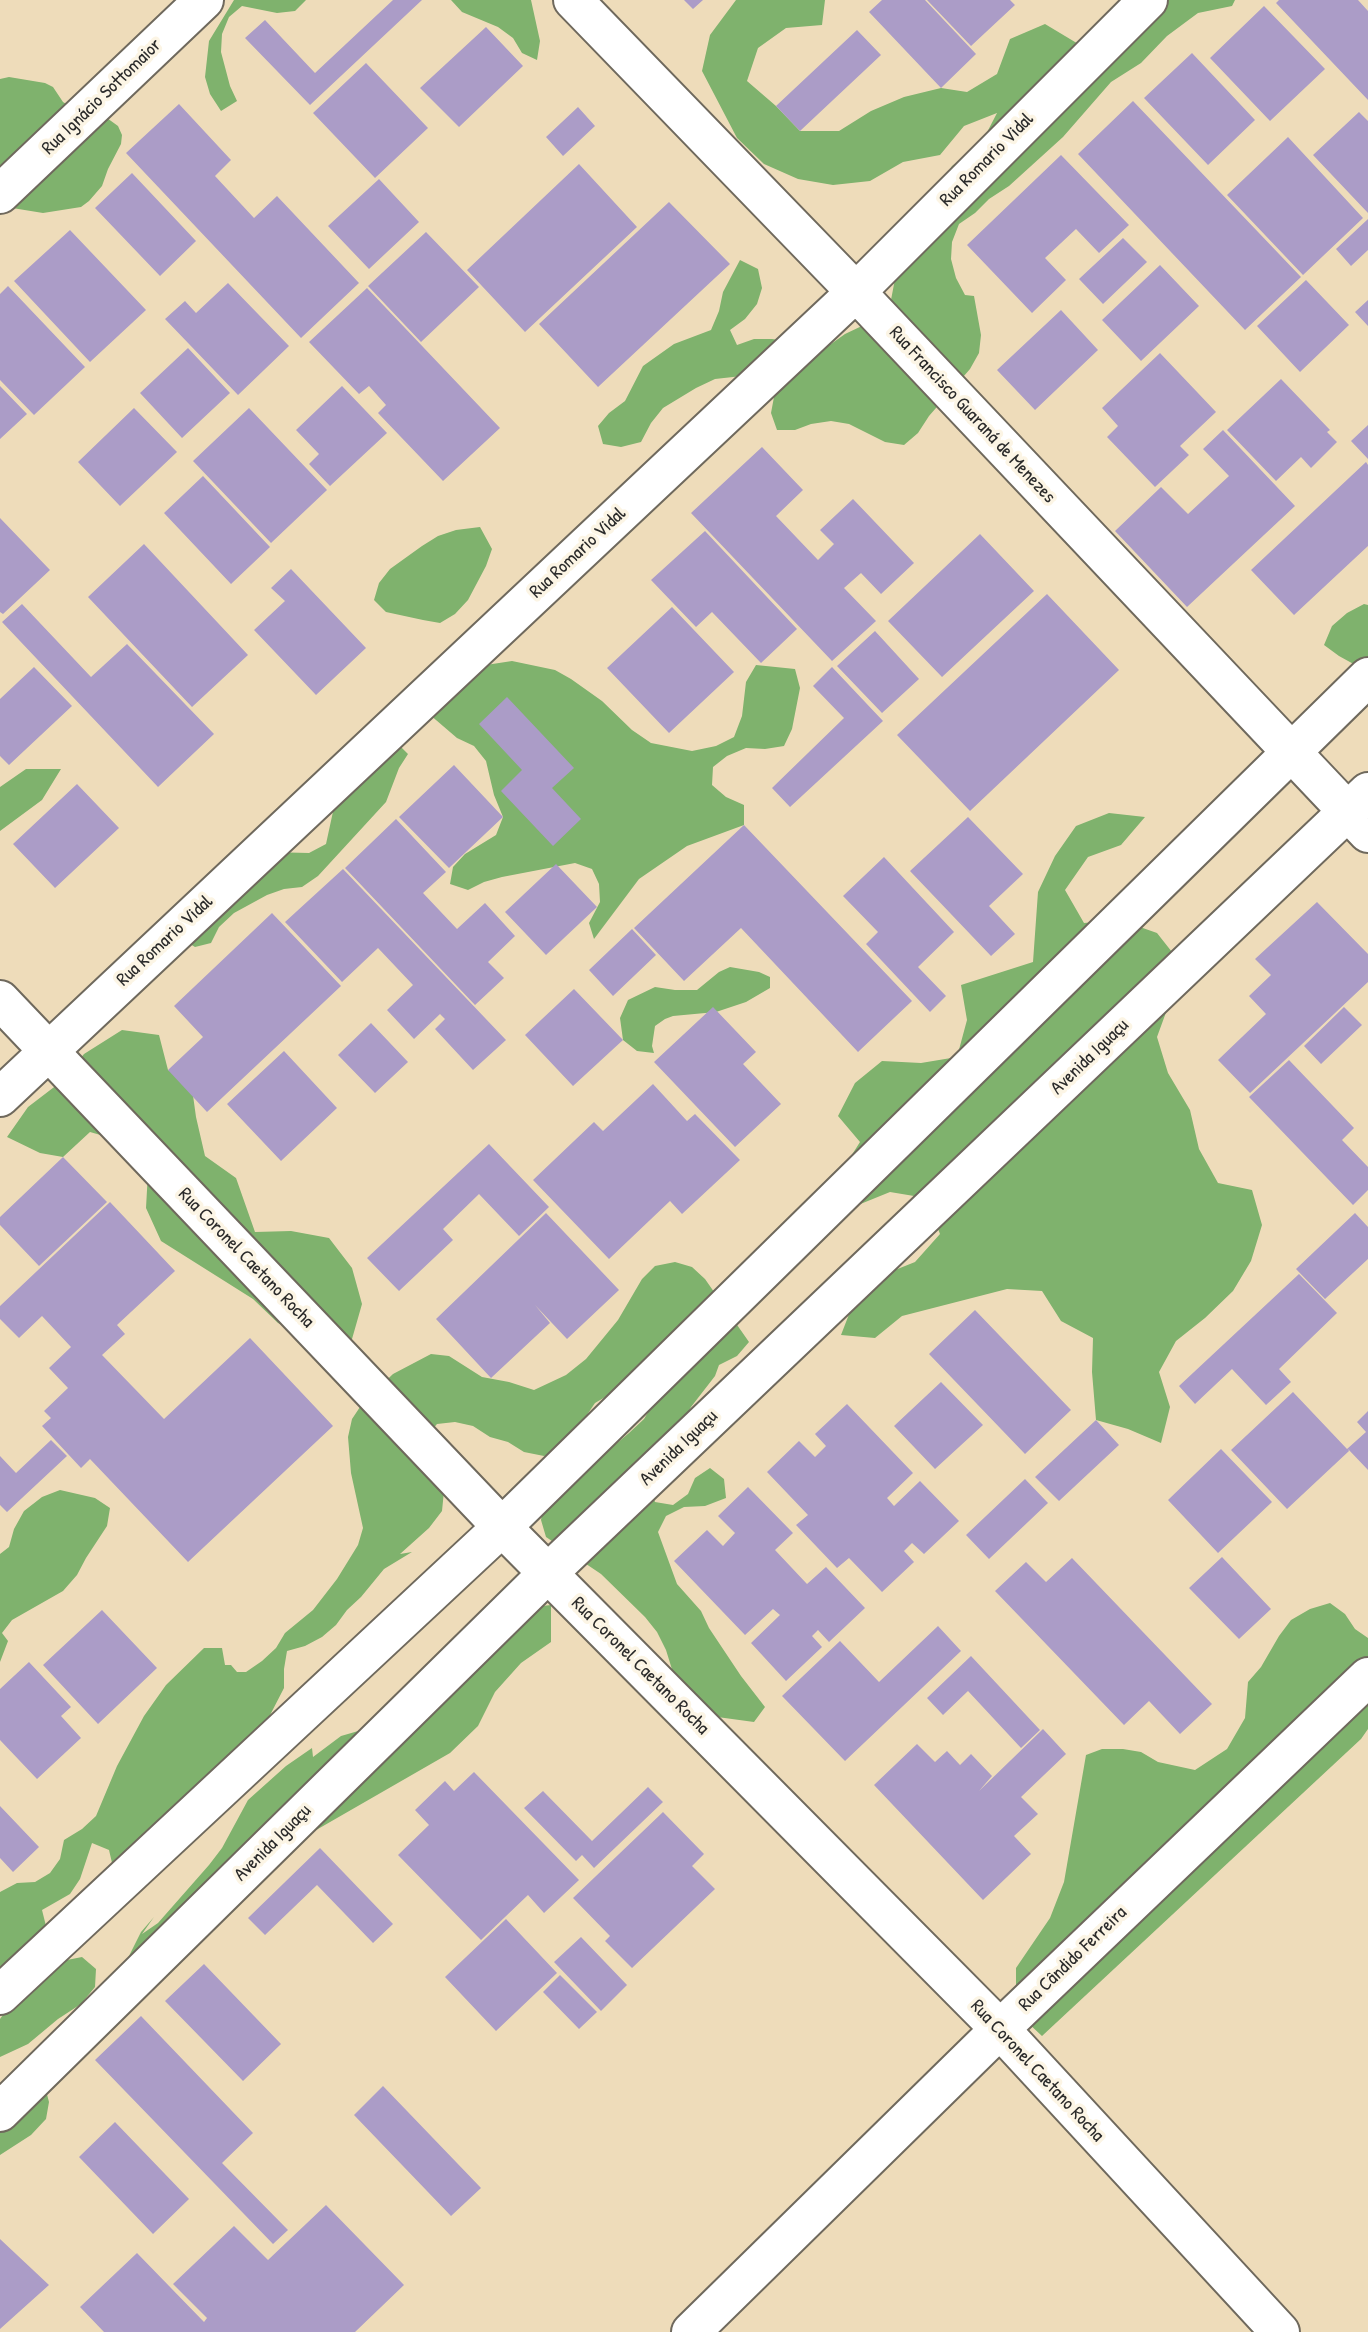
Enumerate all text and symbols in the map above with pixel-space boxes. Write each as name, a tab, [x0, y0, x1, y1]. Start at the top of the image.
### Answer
street label: Rua Ignácio Sottomaior	[37, 34, 167, 160]
street label: Rua Romario Vidal	[935, 108, 1039, 212]
street label: Rua Francisco Guaraná de Menezes	[884, 322, 1060, 508]
street label: Rua Romario Vidal	[525, 503, 631, 603]
street label: Rua Romario Vidal	[112, 891, 218, 991]
street label: Avenida Iguaçu	[1046, 1014, 1134, 1100]
street label: Rua Coronel Caetano Rocha	[173, 1183, 319, 1333]
street label: Avenida Iguaçu	[635, 1405, 723, 1491]
street label: Rua Coronel Caetano Rocha	[566, 1592, 714, 1740]
street label: Avenida Iguaçu	[230, 1800, 316, 1886]
street label: Rua Cândido Ferreira	[1014, 1902, 1132, 2016]
street label: Rua Coronel Caetano Rocha	[965, 1995, 1109, 2147]

